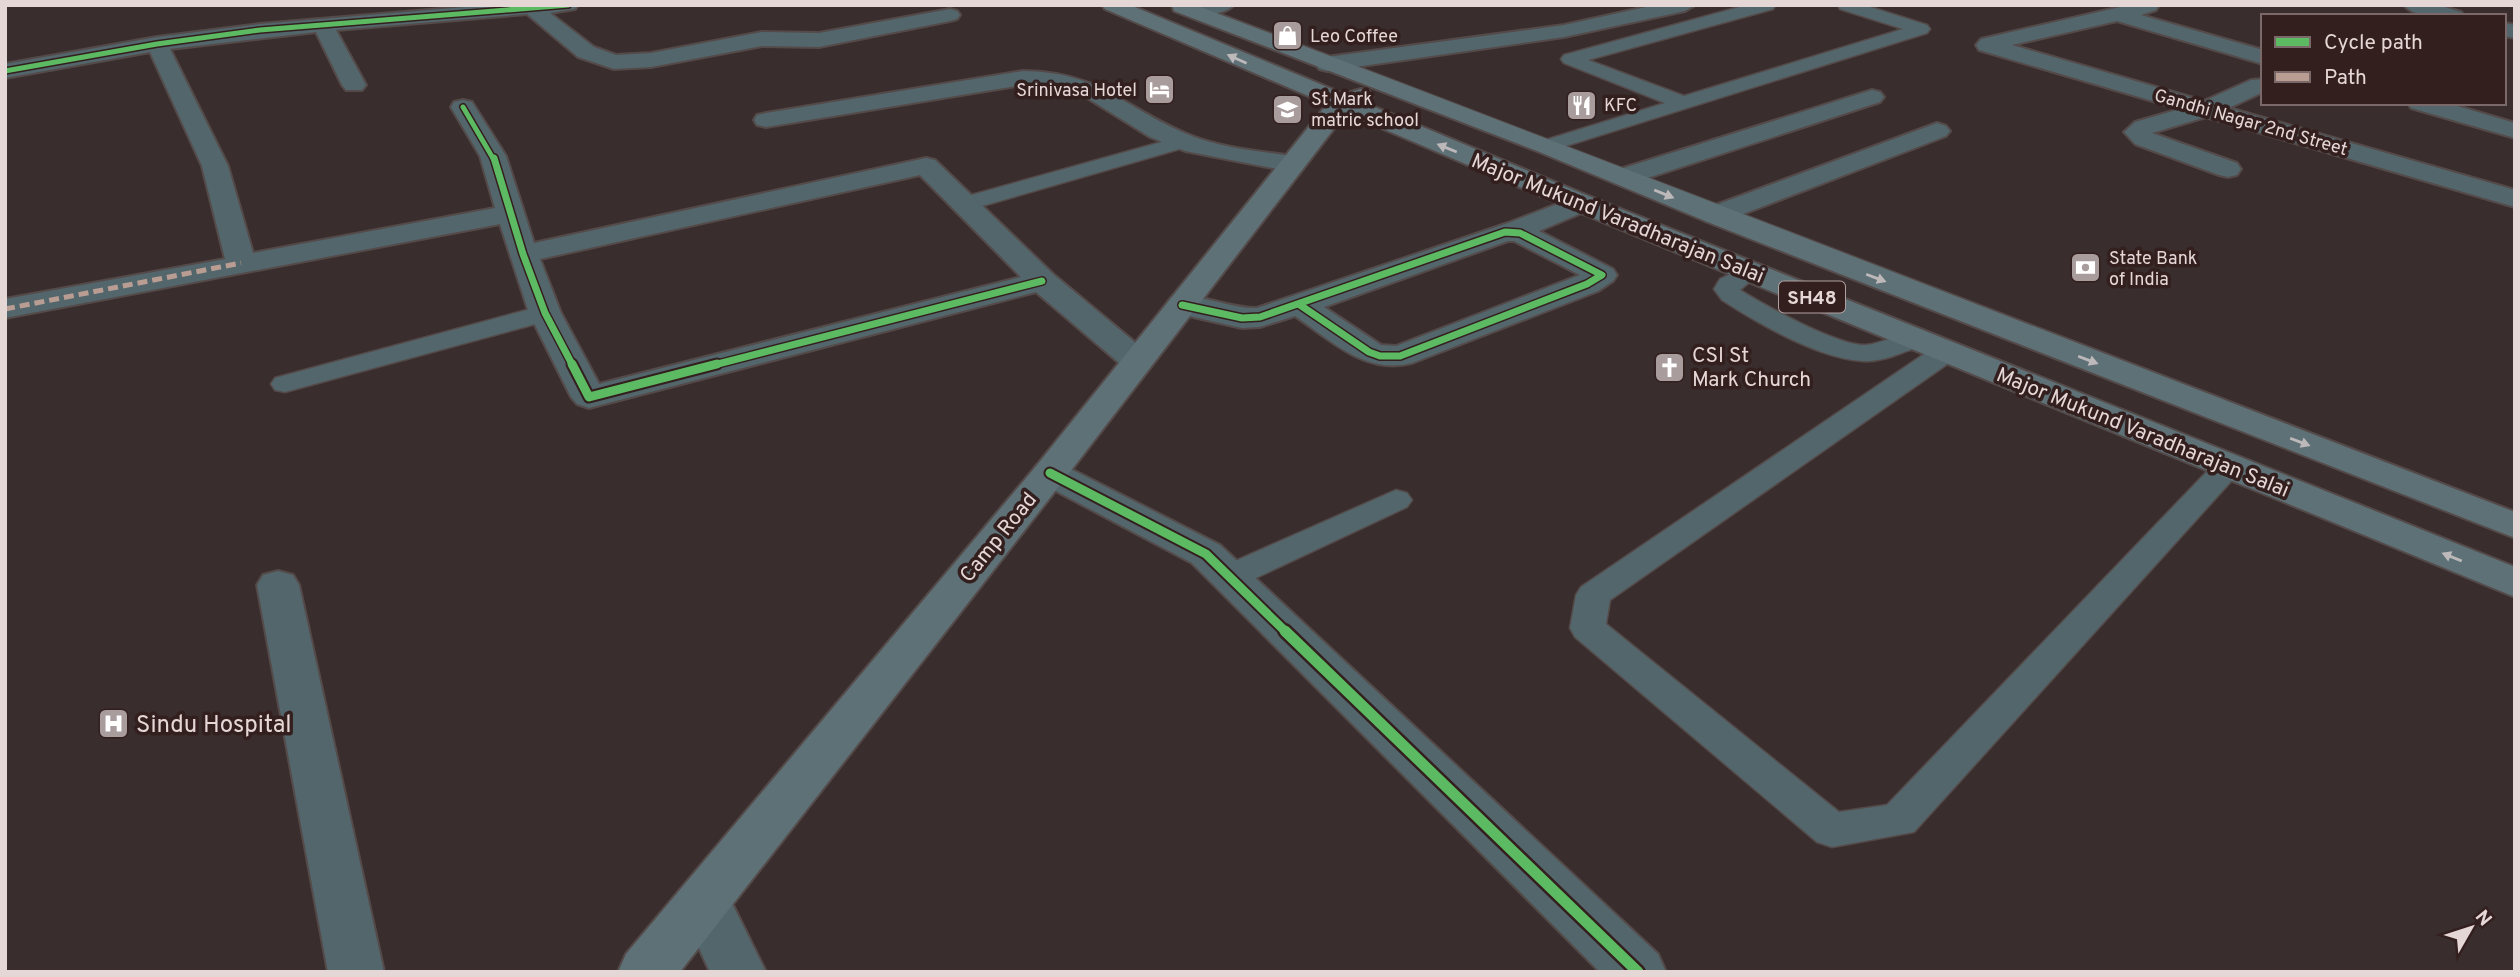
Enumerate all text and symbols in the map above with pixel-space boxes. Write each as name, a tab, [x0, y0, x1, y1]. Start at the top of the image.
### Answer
legend	[2261, 14, 2506, 105]
shop icon: Leo Coffee	[1270, 19, 1304, 53]
place label: Leo Coffee	[1310, 26, 1398, 49]
text: Cycle path	[2324, 30, 2423, 57]
one-way arrow	[1227, 53, 1248, 64]
text: Path	[2324, 65, 2367, 92]
hotel icon: Srinivasa Hotel	[1143, 73, 1177, 107]
place label: Srinivasa Hotel	[1016, 80, 1137, 103]
street label: Gandhi Nagar 2nd Street	[2151, 85, 2350, 162]
restaurant icon: KFC	[1564, 88, 1598, 122]
place label: St Mark matric school	[1311, 89, 1419, 133]
school or university icon: St Mark matric school	[1271, 92, 1305, 126]
place label: KFC	[1604, 95, 1637, 118]
one-way arrow	[1436, 142, 1457, 153]
street label: Major Mukund Varadharajan Salai	[1467, 148, 1768, 291]
one-way arrow	[1654, 189, 1675, 200]
place label: State Bank of India	[2109, 248, 2197, 292]
bank icon: State Bank of India	[2069, 251, 2103, 285]
one-way arrow	[1866, 272, 1887, 283]
road number: SH48	[1779, 282, 1845, 312]
place label: CSI St Mark Church	[1692, 343, 1811, 394]
church icon: CSI St Mark Church	[1652, 350, 1686, 384]
one-way arrow	[2078, 355, 2099, 366]
street label: Major Mukund Varadharajan Salai	[1992, 362, 2293, 505]
one-way arrow	[2290, 437, 2311, 448]
street label: Camp Road	[955, 487, 1044, 589]
one-way arrow	[2441, 552, 2462, 563]
hospital icon: Sindu Hospital	[96, 707, 130, 741]
place label: Sindu Hospital	[136, 711, 292, 741]
north arrow	[2436, 893, 2506, 963]
text: N	[2469, 906, 2496, 931]

